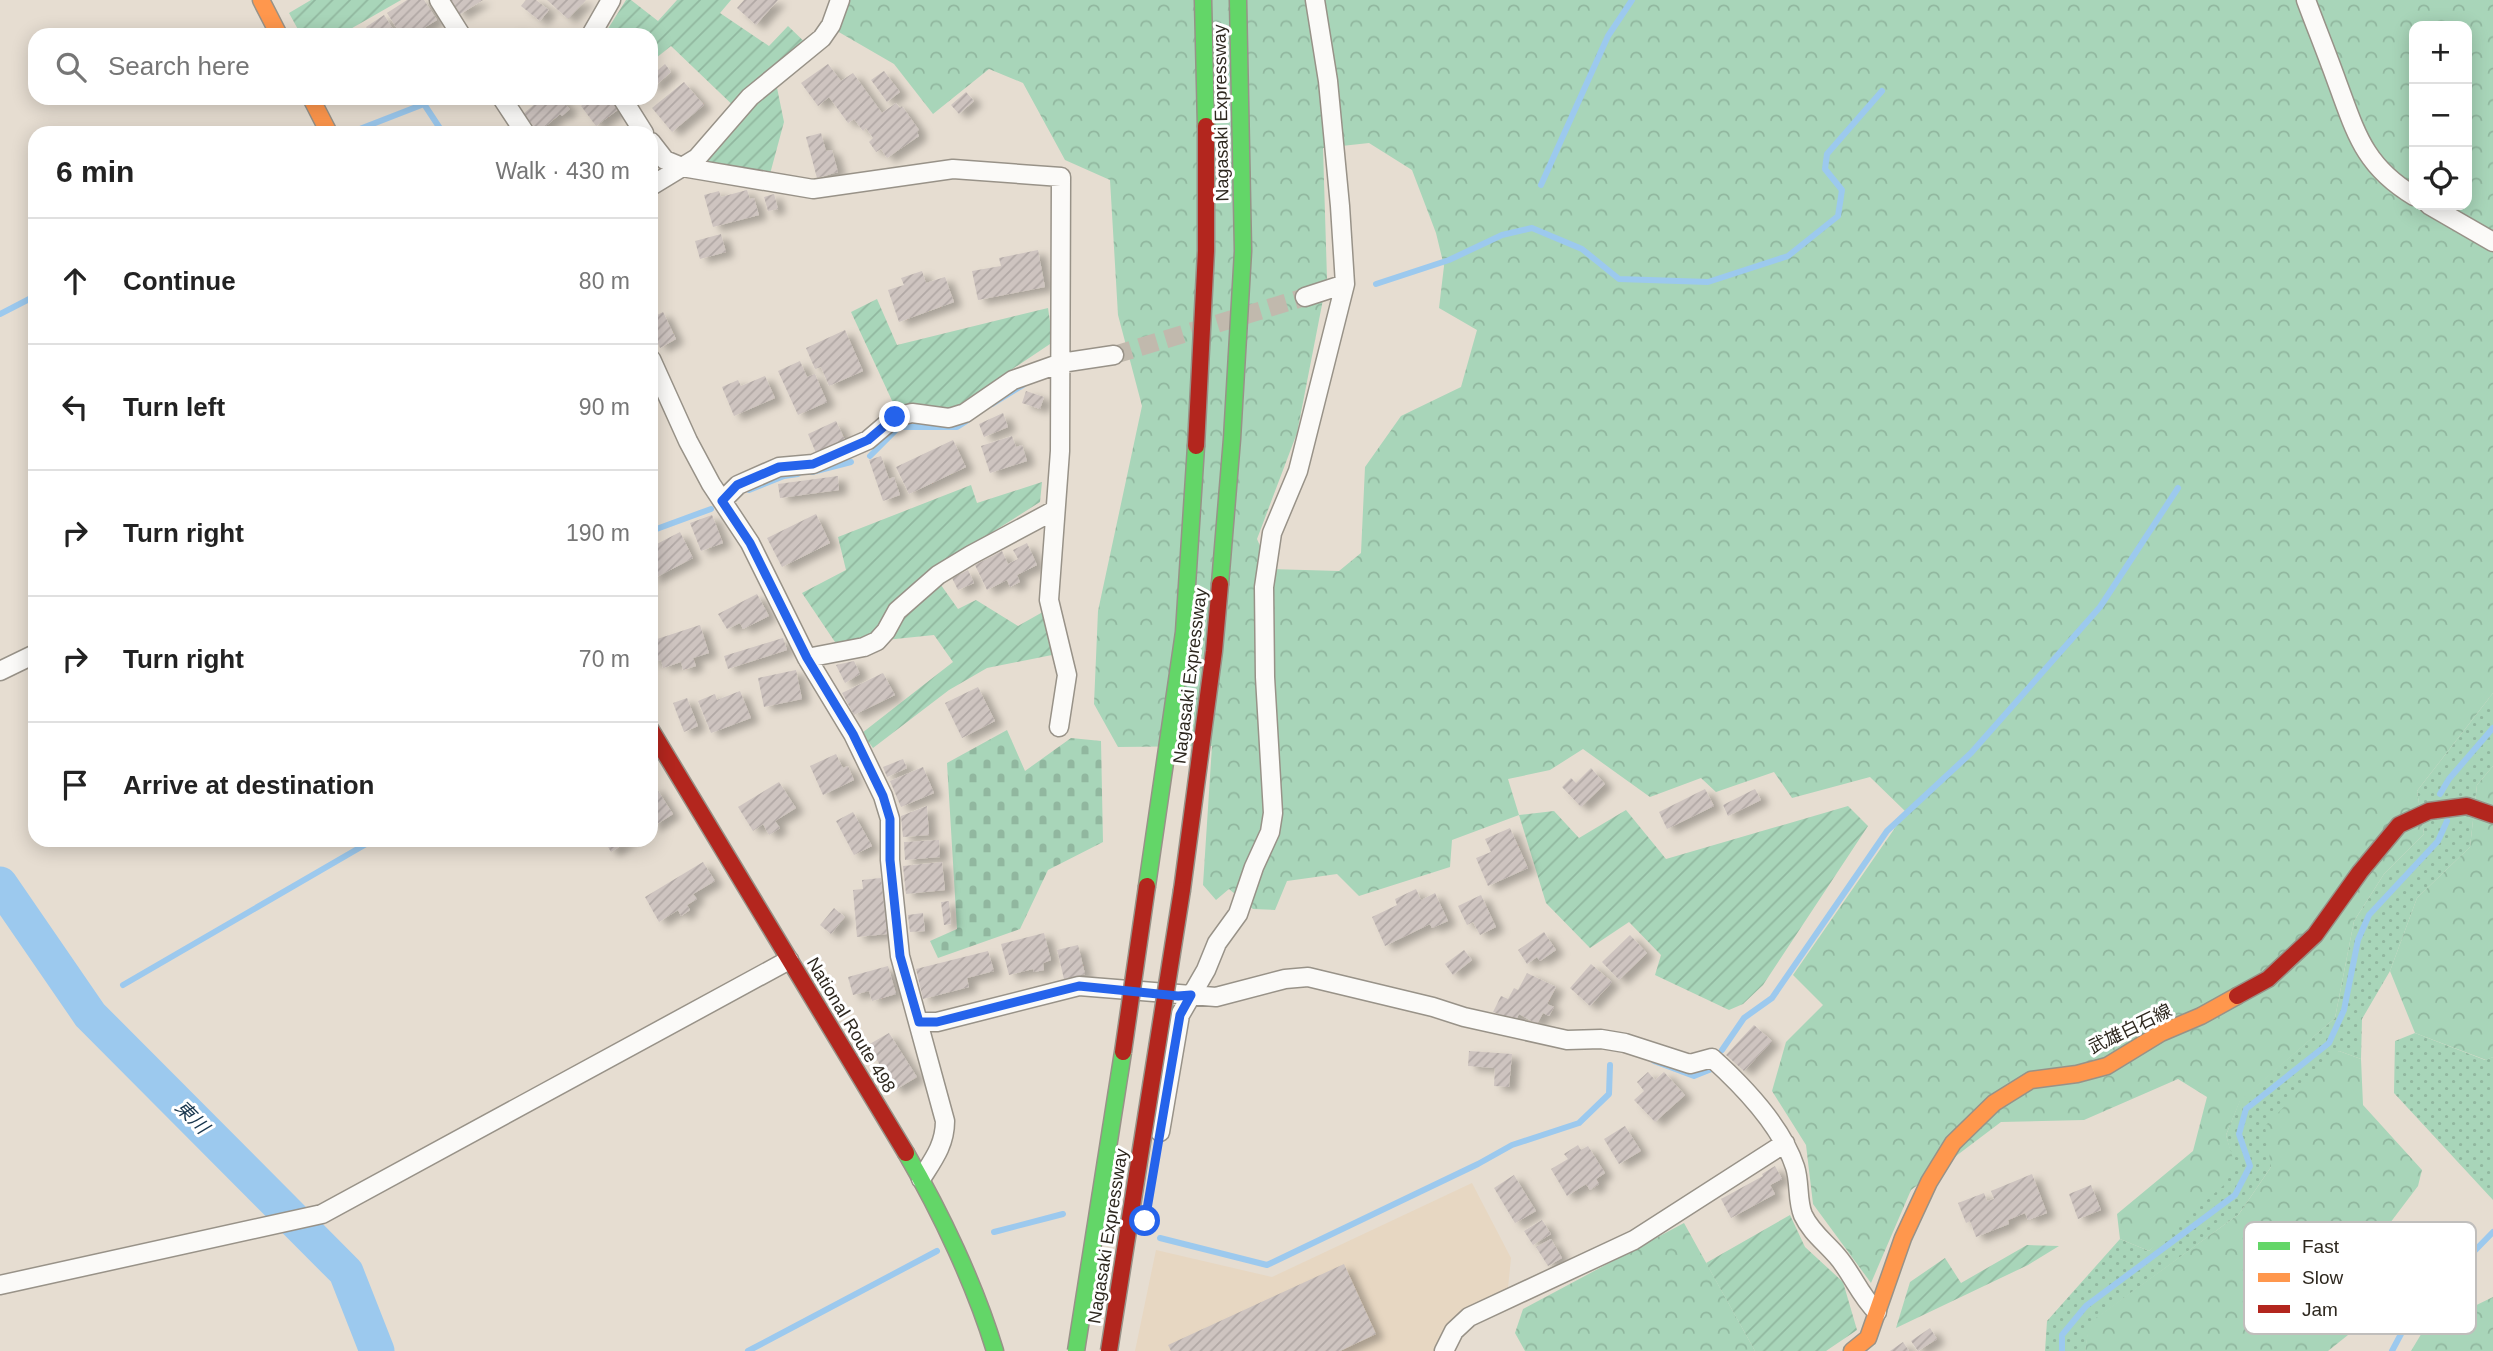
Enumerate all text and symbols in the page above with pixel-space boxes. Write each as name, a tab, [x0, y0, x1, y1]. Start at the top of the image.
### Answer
map controls	[2409, 21, 2472, 210]
button: +	[2409, 21, 2472, 84]
street label: Nagasaki Expressway	[1209, 24, 1233, 202]
search box	[28, 28, 658, 105]
icon: search	[52, 48, 90, 86]
text: Search here	[108, 51, 250, 81]
button: −	[2409, 84, 2472, 147]
button: locate	[2409, 147, 2472, 210]
text: 6 min	[56, 155, 134, 188]
text: Walk · 430 m	[495, 158, 630, 184]
icon: ahead	[56, 262, 94, 300]
text: Continue	[123, 266, 236, 296]
text: 80 m	[579, 268, 630, 294]
icon: left	[56, 388, 94, 426]
text: Turn left	[123, 392, 225, 422]
text: 90 m	[579, 394, 630, 420]
route end	[879, 401, 910, 432]
icon: right	[56, 514, 94, 552]
text: Turn right	[123, 518, 244, 548]
text: 190 m	[566, 520, 630, 546]
street label: Nagasaki Expressway	[1169, 587, 1211, 765]
icon: right	[56, 640, 94, 678]
text: Turn right	[123, 644, 244, 674]
text: 70 m	[579, 646, 630, 672]
icon: arrive	[56, 766, 94, 804]
text: Arrive at destination	[123, 770, 374, 800]
street label: National Route 498	[803, 954, 899, 1096]
street label: 武雄白石線	[2085, 1000, 2175, 1058]
water label: 東川	[171, 1096, 214, 1139]
street label: Nagasaki Expressway	[1084, 1147, 1132, 1325]
route start	[1129, 1205, 1160, 1236]
legend	[2244, 1222, 2476, 1334]
text: Fast	[2302, 1236, 2340, 1257]
text: Slow	[2302, 1267, 2343, 1288]
text: Jam	[2302, 1299, 2338, 1320]

